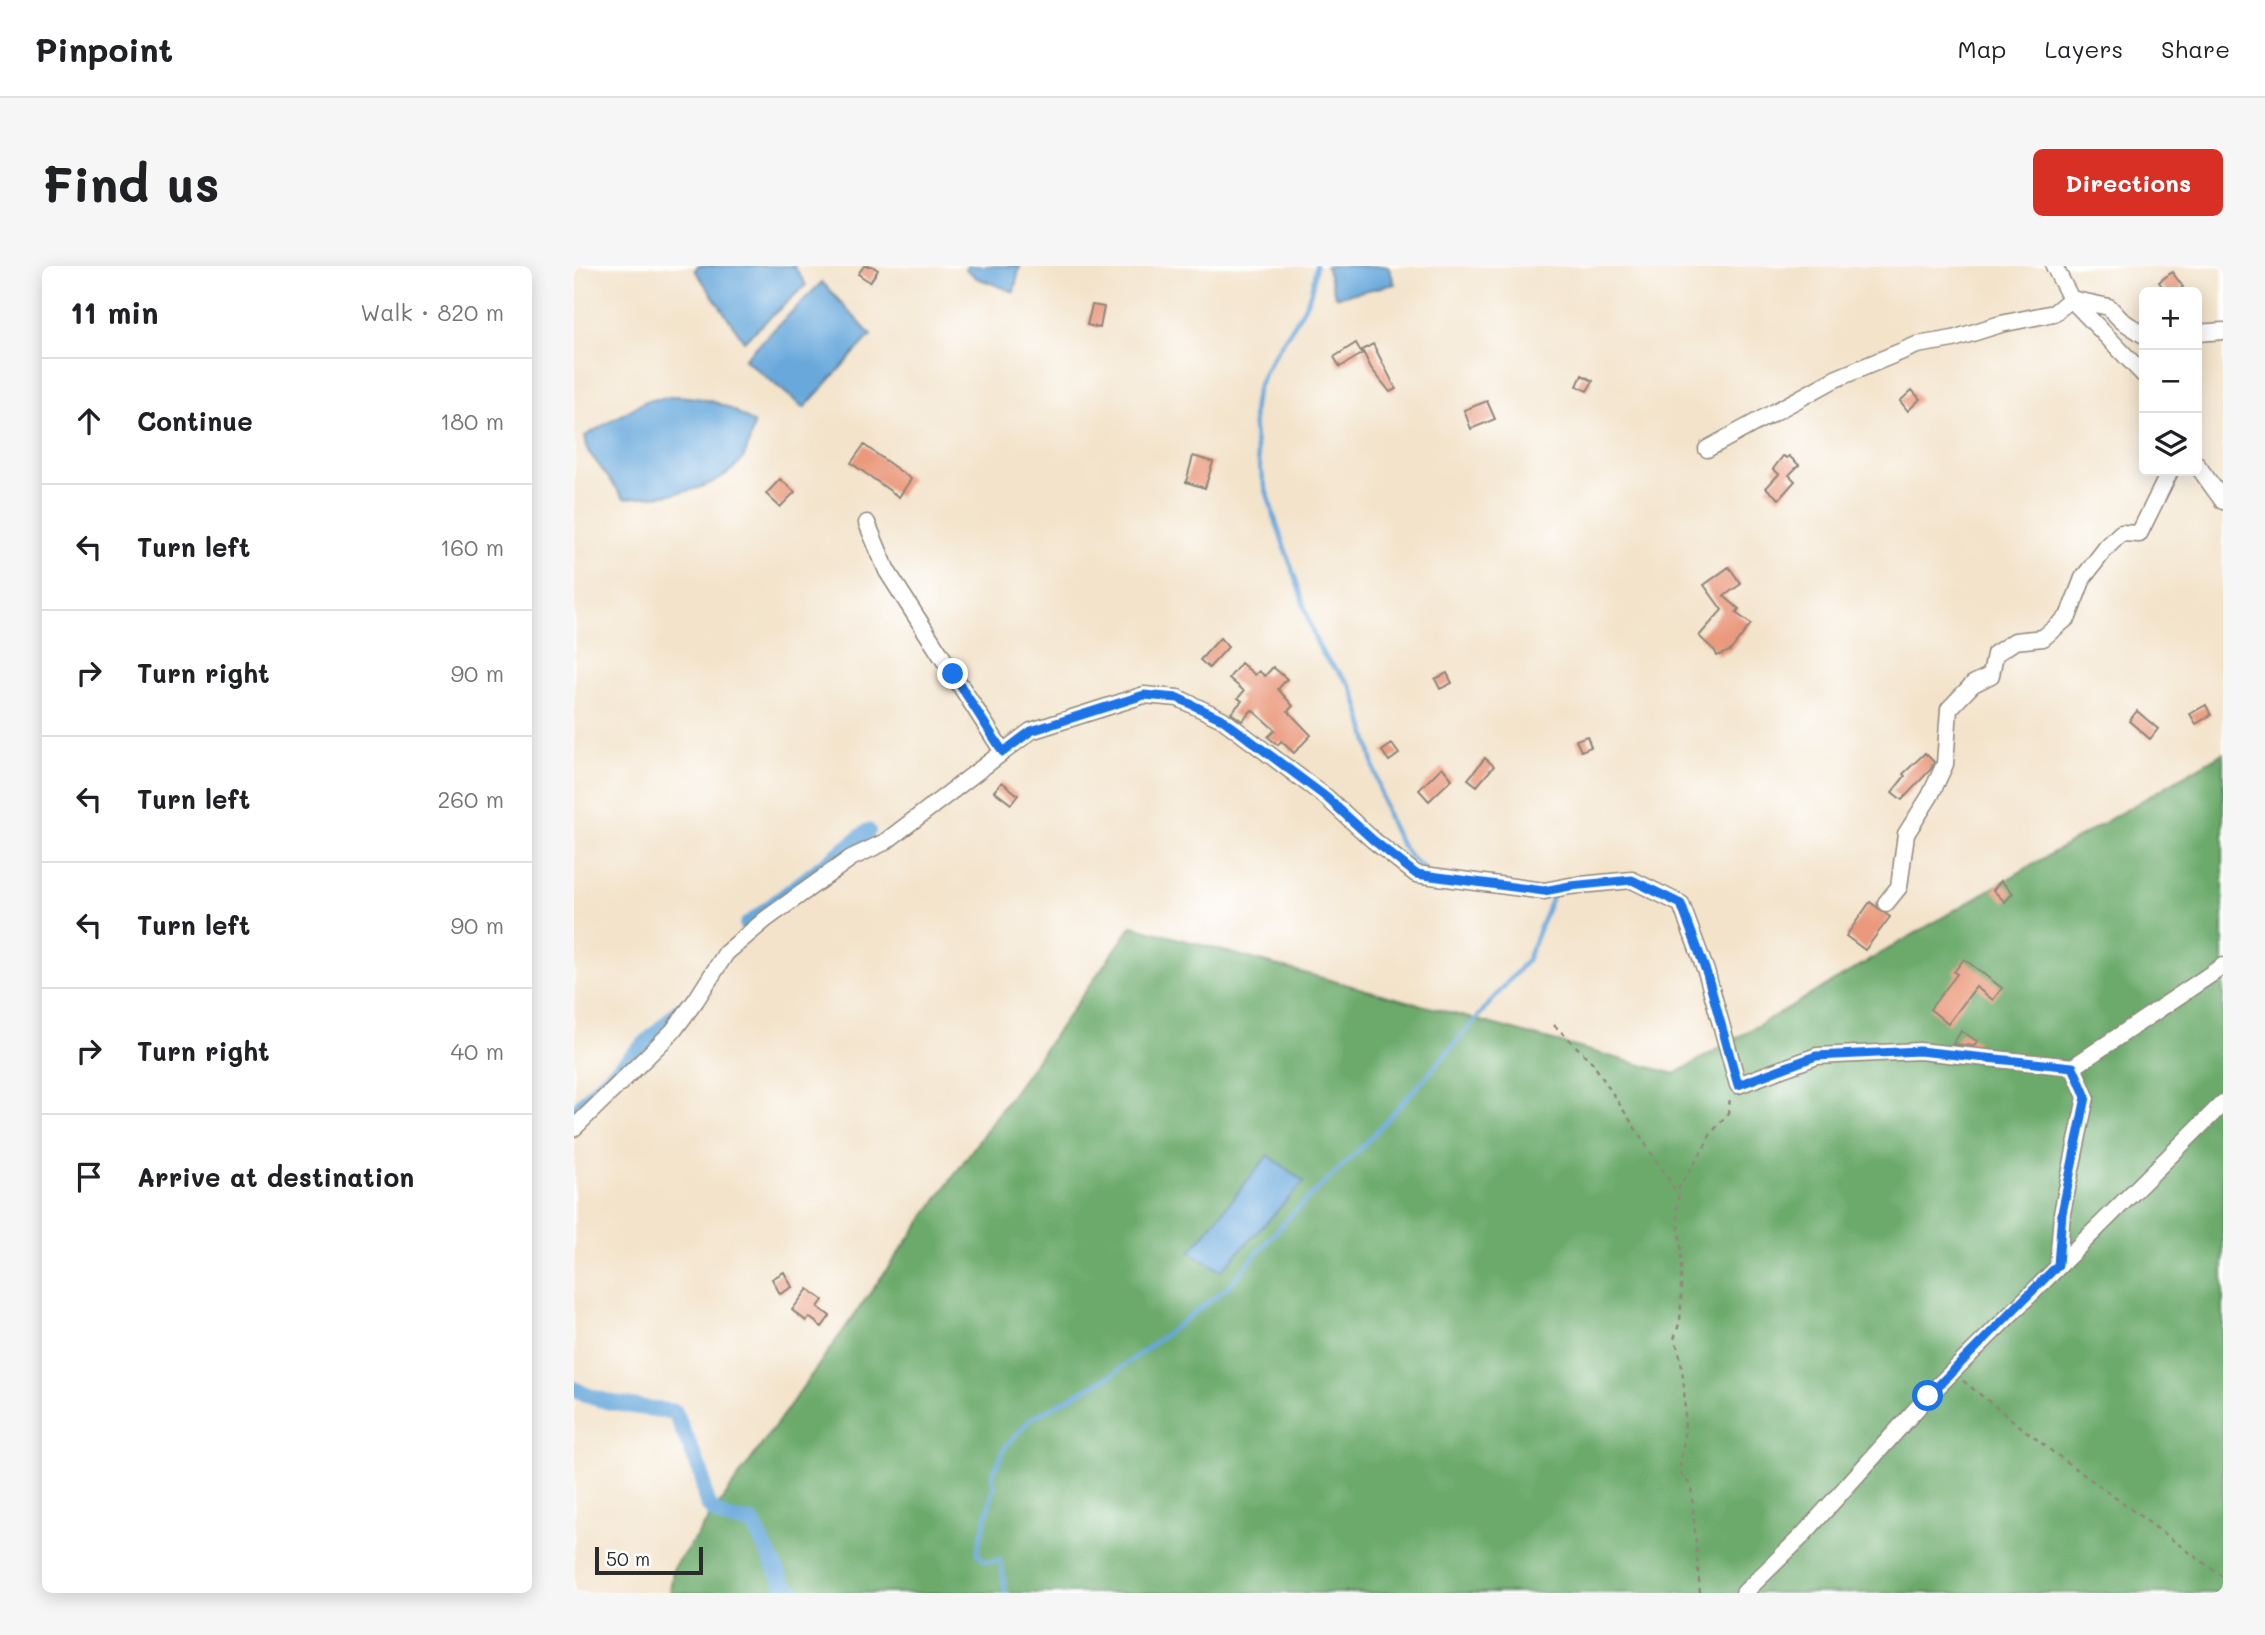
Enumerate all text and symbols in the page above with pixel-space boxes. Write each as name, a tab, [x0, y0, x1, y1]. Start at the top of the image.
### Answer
text: Pinpoint	[35, 27, 173, 70]
text: Map	[1958, 33, 2006, 64]
text: Layers	[2044, 33, 2123, 64]
text: Share	[2161, 33, 2230, 64]
button: Directions	[2033, 149, 2223, 216]
text: Find us	[42, 151, 220, 214]
map controls	[2139, 287, 2202, 476]
button: +	[2139, 287, 2202, 350]
text: 11 min	[70, 292, 159, 332]
text: Walk · 820 m	[360, 297, 504, 327]
button: −	[2139, 350, 2202, 413]
icon: ahead	[70, 402, 108, 440]
text: Continue	[137, 404, 253, 438]
text: 180 m	[440, 406, 504, 436]
button: layers	[2139, 413, 2202, 476]
icon: left	[70, 528, 108, 566]
text: Turn left	[137, 530, 250, 564]
text: 160 m	[440, 532, 504, 562]
icon: right	[70, 654, 108, 692]
text: Turn right	[137, 656, 270, 690]
text: 90 m	[451, 658, 504, 688]
route end	[937, 658, 968, 689]
icon: left	[70, 780, 108, 818]
text: Turn left	[137, 782, 250, 816]
text: 260 m	[437, 784, 504, 814]
icon: left	[70, 906, 108, 944]
text: Turn left	[137, 908, 250, 942]
text: 90 m	[451, 910, 504, 940]
icon: right	[70, 1032, 108, 1070]
text: Turn right	[137, 1034, 270, 1068]
text: 40 m	[451, 1036, 504, 1066]
icon: arrive	[70, 1158, 108, 1196]
text: Arrive at destination	[137, 1160, 414, 1194]
route start	[1912, 1380, 1943, 1411]
scale bar	[595, 1544, 704, 1576]
text: 50 m	[606, 1546, 650, 1571]

